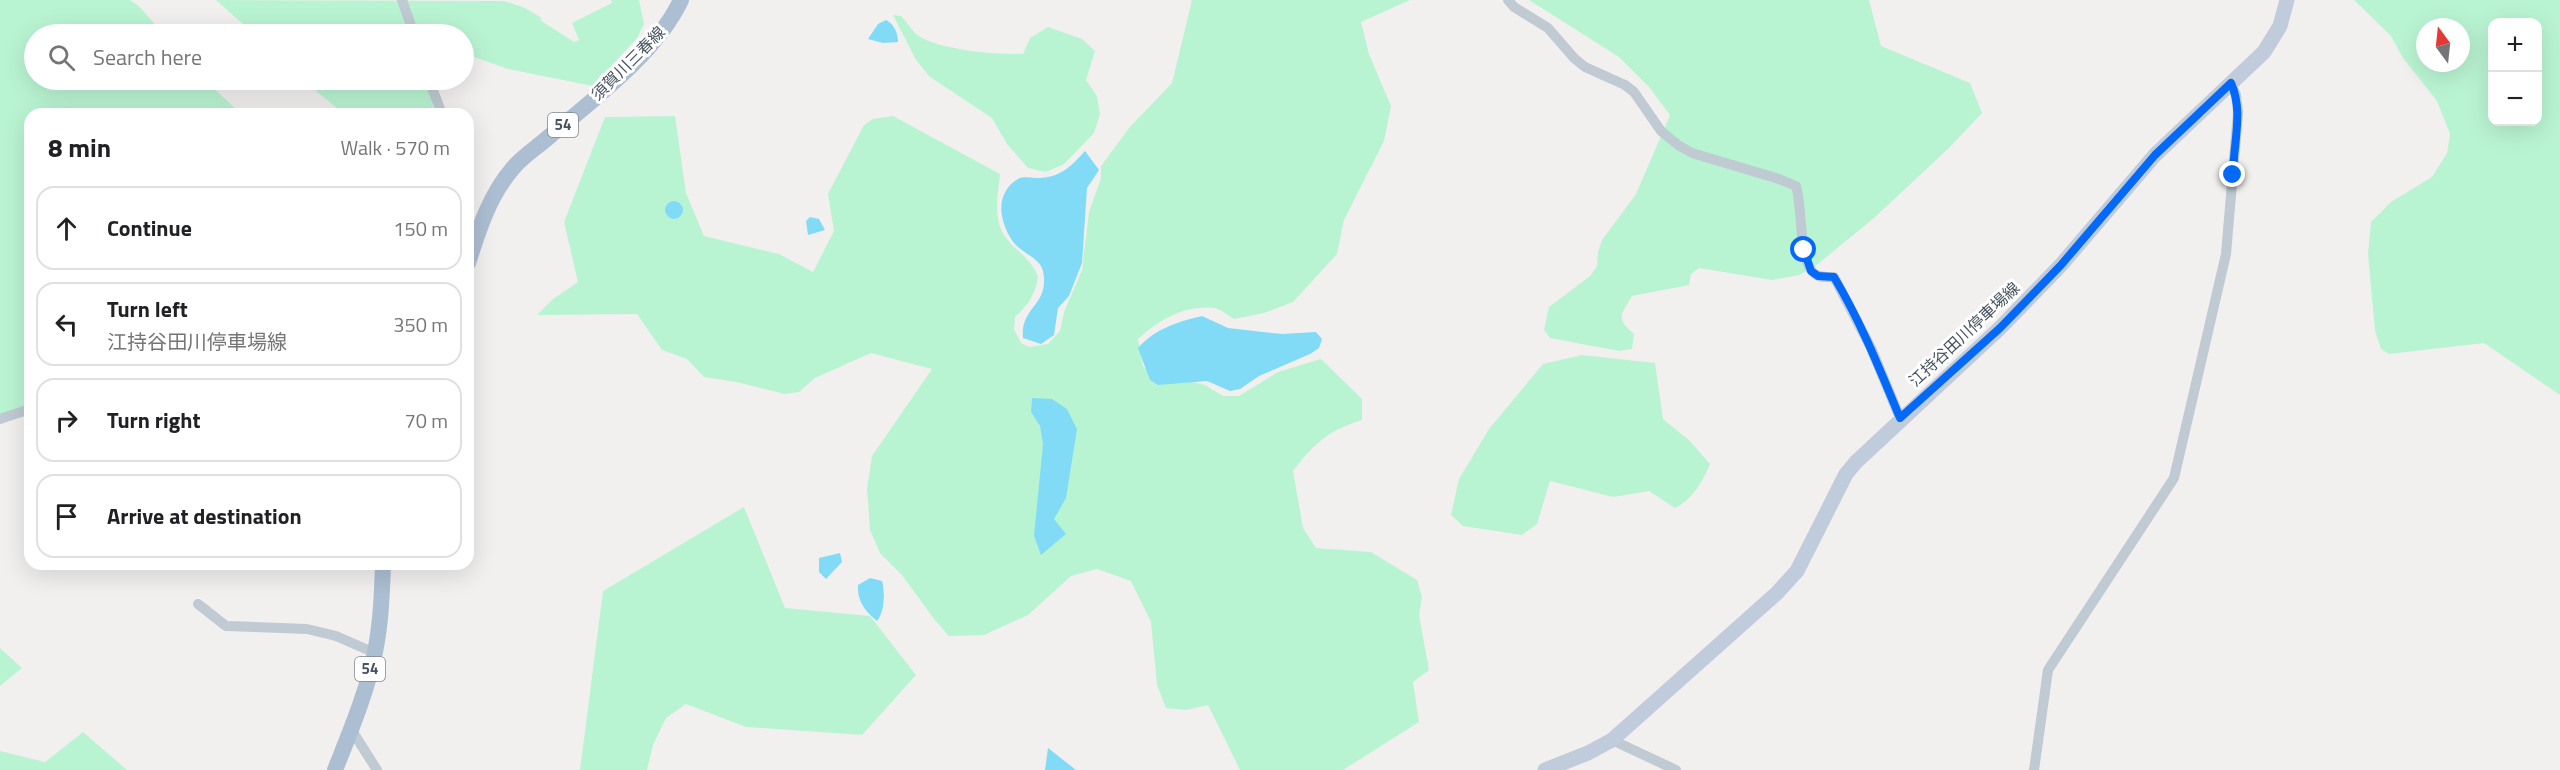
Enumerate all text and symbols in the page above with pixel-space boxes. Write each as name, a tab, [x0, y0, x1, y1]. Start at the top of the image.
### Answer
north arrow	[2416, 18, 2470, 72]
map controls	[2488, 18, 2542, 126]
button: +	[2488, 18, 2542, 72]
street label: 須賀川三春線	[586, 21, 670, 105]
search box	[24, 24, 474, 90]
text: Search here	[93, 40, 202, 74]
icon: search	[45, 41, 78, 74]
button: −	[2488, 72, 2542, 126]
road number: 54	[548, 113, 578, 137]
text: 8 min	[48, 128, 111, 167]
text: Walk · 570 m	[341, 132, 450, 163]
route end	[2219, 161, 2245, 187]
text: Continue	[107, 211, 192, 245]
icon: ahead	[50, 212, 83, 245]
text: 150 m	[393, 213, 448, 244]
route start	[1790, 236, 1816, 262]
street label: 江持谷田川停車場線	[1903, 276, 2025, 392]
text: Turn left	[107, 292, 188, 326]
icon: left	[50, 308, 83, 341]
text: 350 m	[393, 309, 448, 340]
text: 江持谷田川停車場線	[107, 326, 287, 357]
text: Turn right	[107, 403, 201, 437]
icon: right	[50, 404, 83, 437]
text: 70 m	[404, 405, 448, 436]
text: Arrive at destination	[107, 499, 302, 533]
icon: arrive	[50, 500, 83, 533]
road number: 54	[355, 657, 385, 681]

